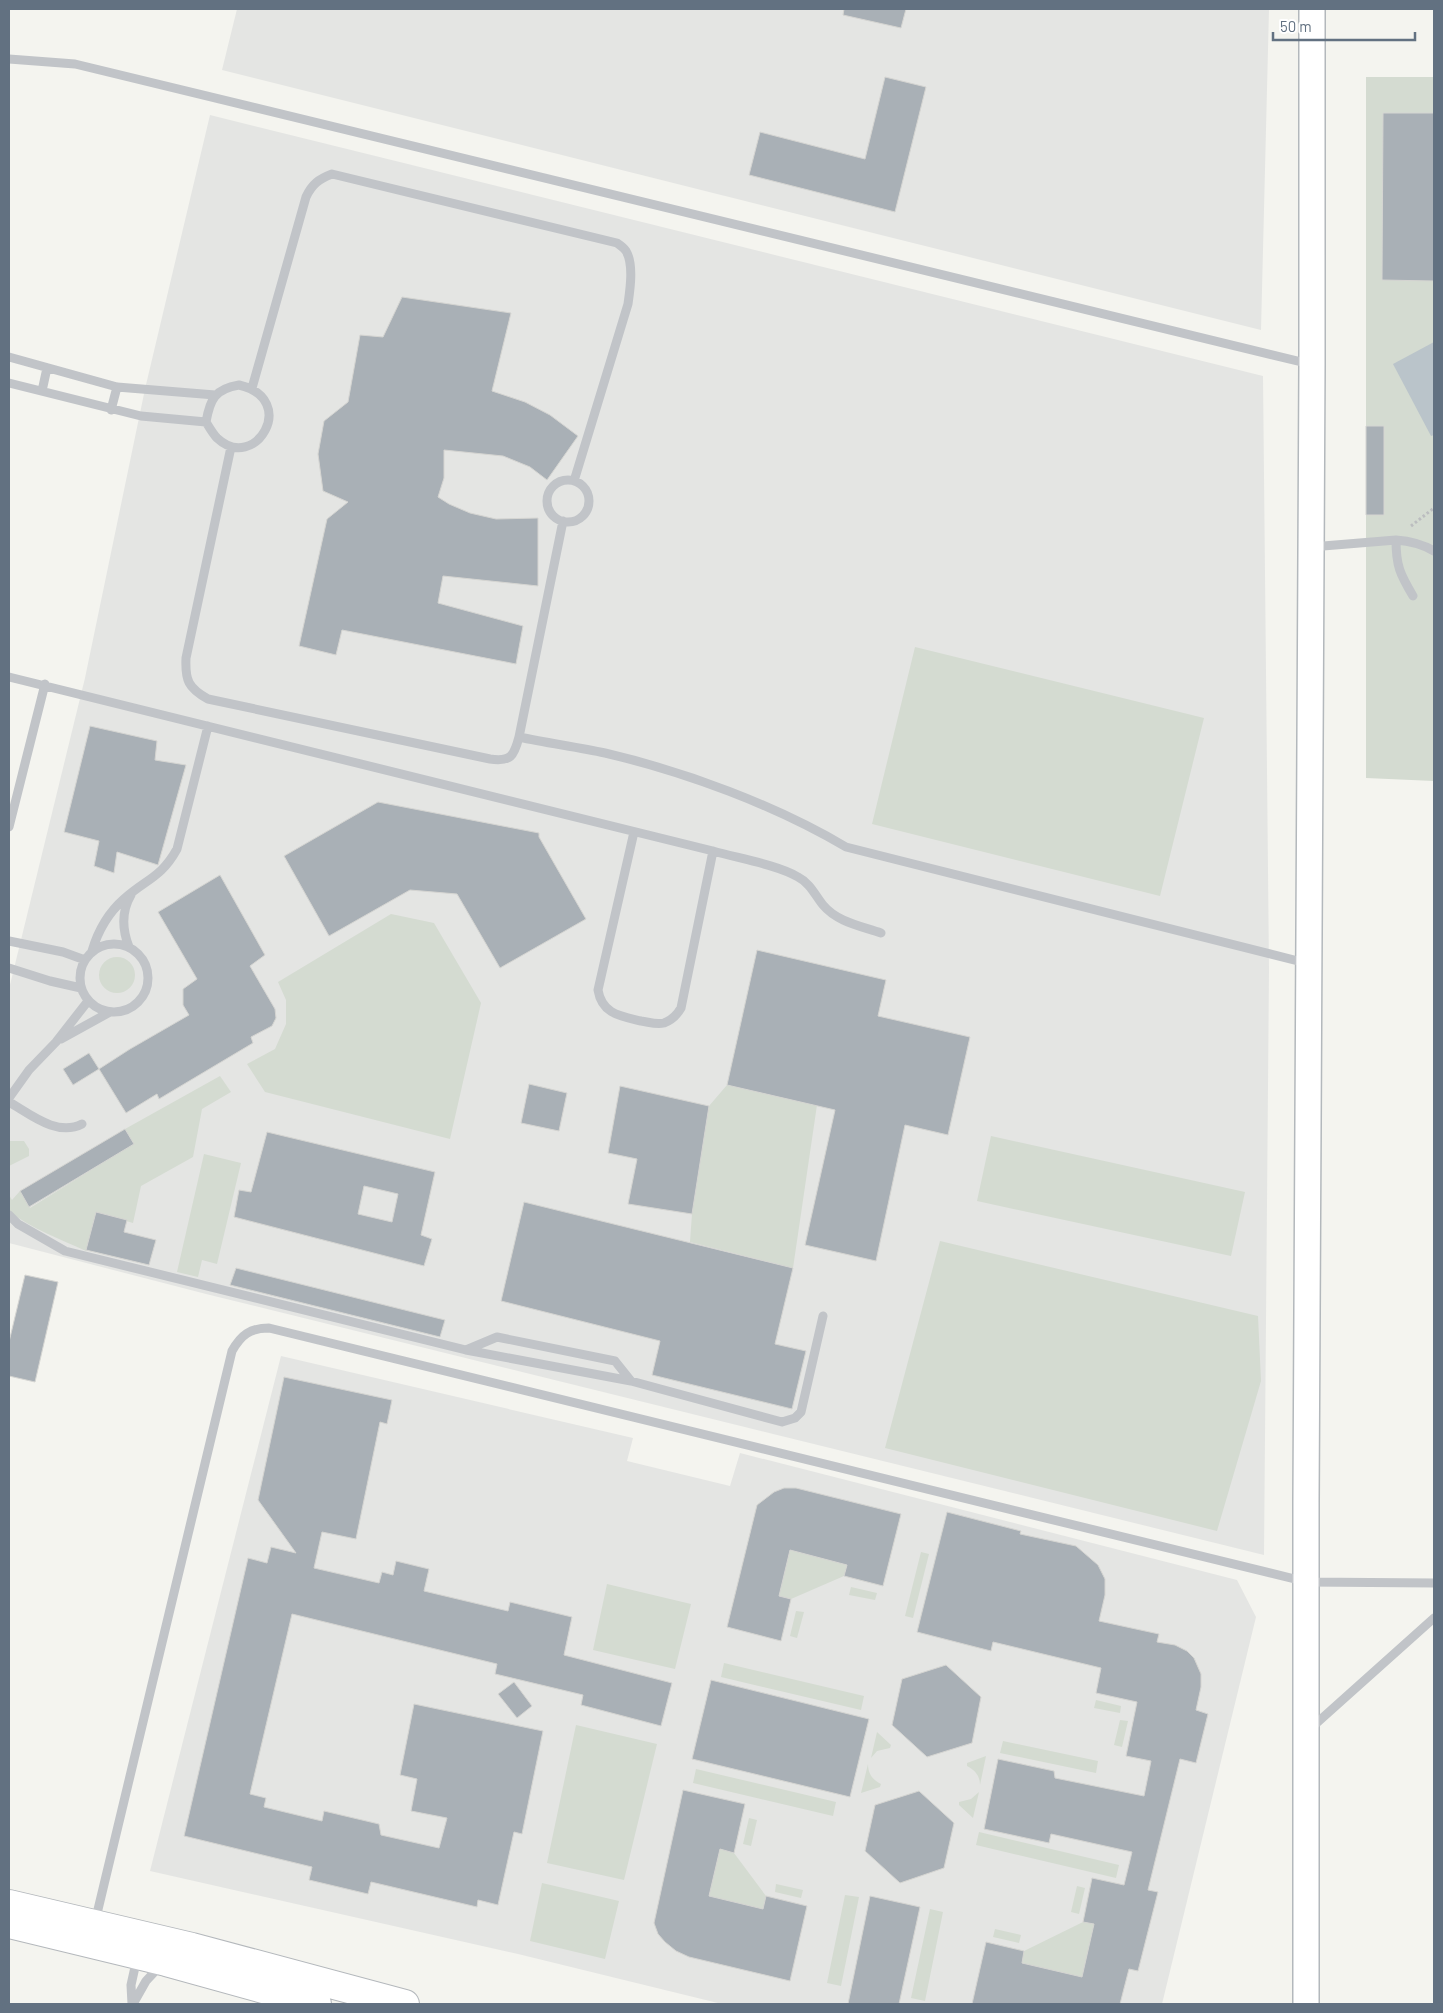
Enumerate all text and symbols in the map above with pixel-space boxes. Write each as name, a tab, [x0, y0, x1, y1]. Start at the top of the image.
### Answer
scale bar	[1273, 10, 1416, 42]
text: 50 m	[1280, 17, 1312, 35]

